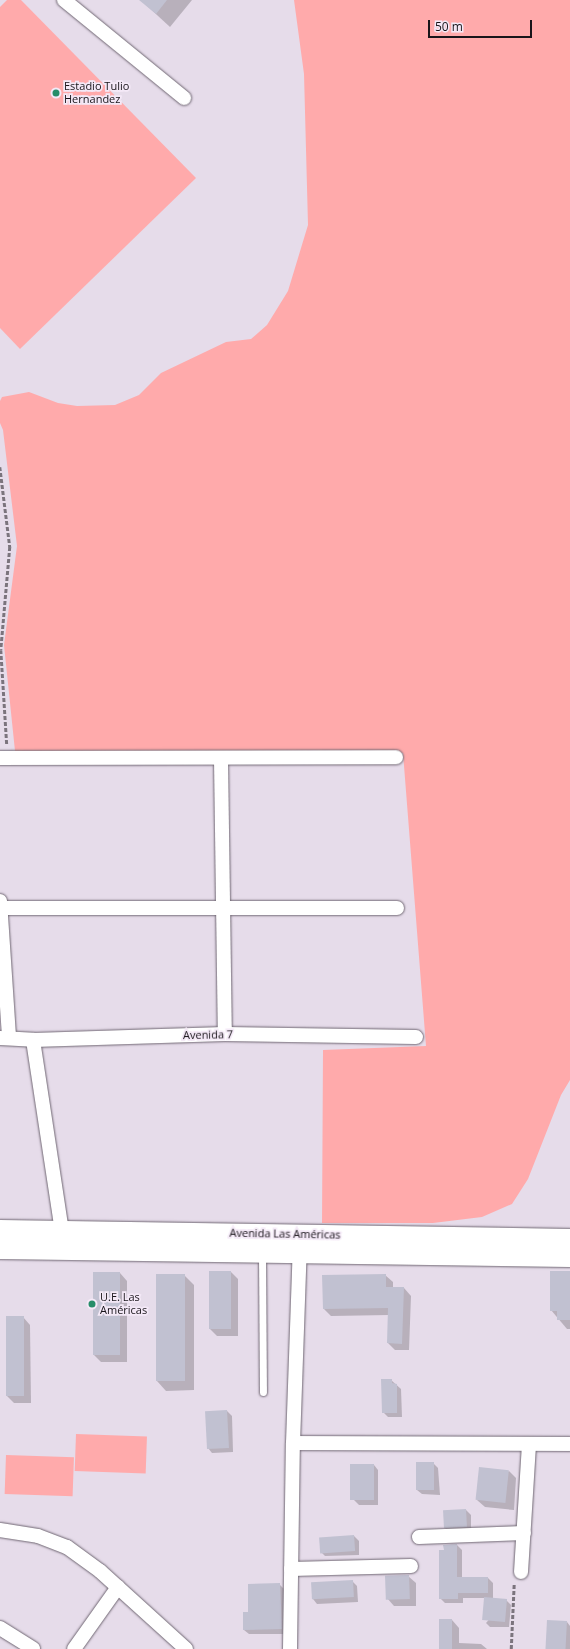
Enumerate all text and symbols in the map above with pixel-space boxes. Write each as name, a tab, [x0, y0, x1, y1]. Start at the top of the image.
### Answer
scale bar	[430, 12, 534, 38]
text: 50 m	[435, 18, 463, 35]
place label: Estadio Tulio Hernandez	[64, 80, 129, 106]
marker: Estadio Tulio Hernandez	[51, 88, 61, 98]
street label: Avenida 7	[183, 1028, 233, 1042]
street label: Avenida Las Américas	[229, 1226, 341, 1242]
place label: U.E. Las Américas	[100, 1291, 147, 1317]
marker: U.E. Las Américas	[87, 1299, 97, 1309]

